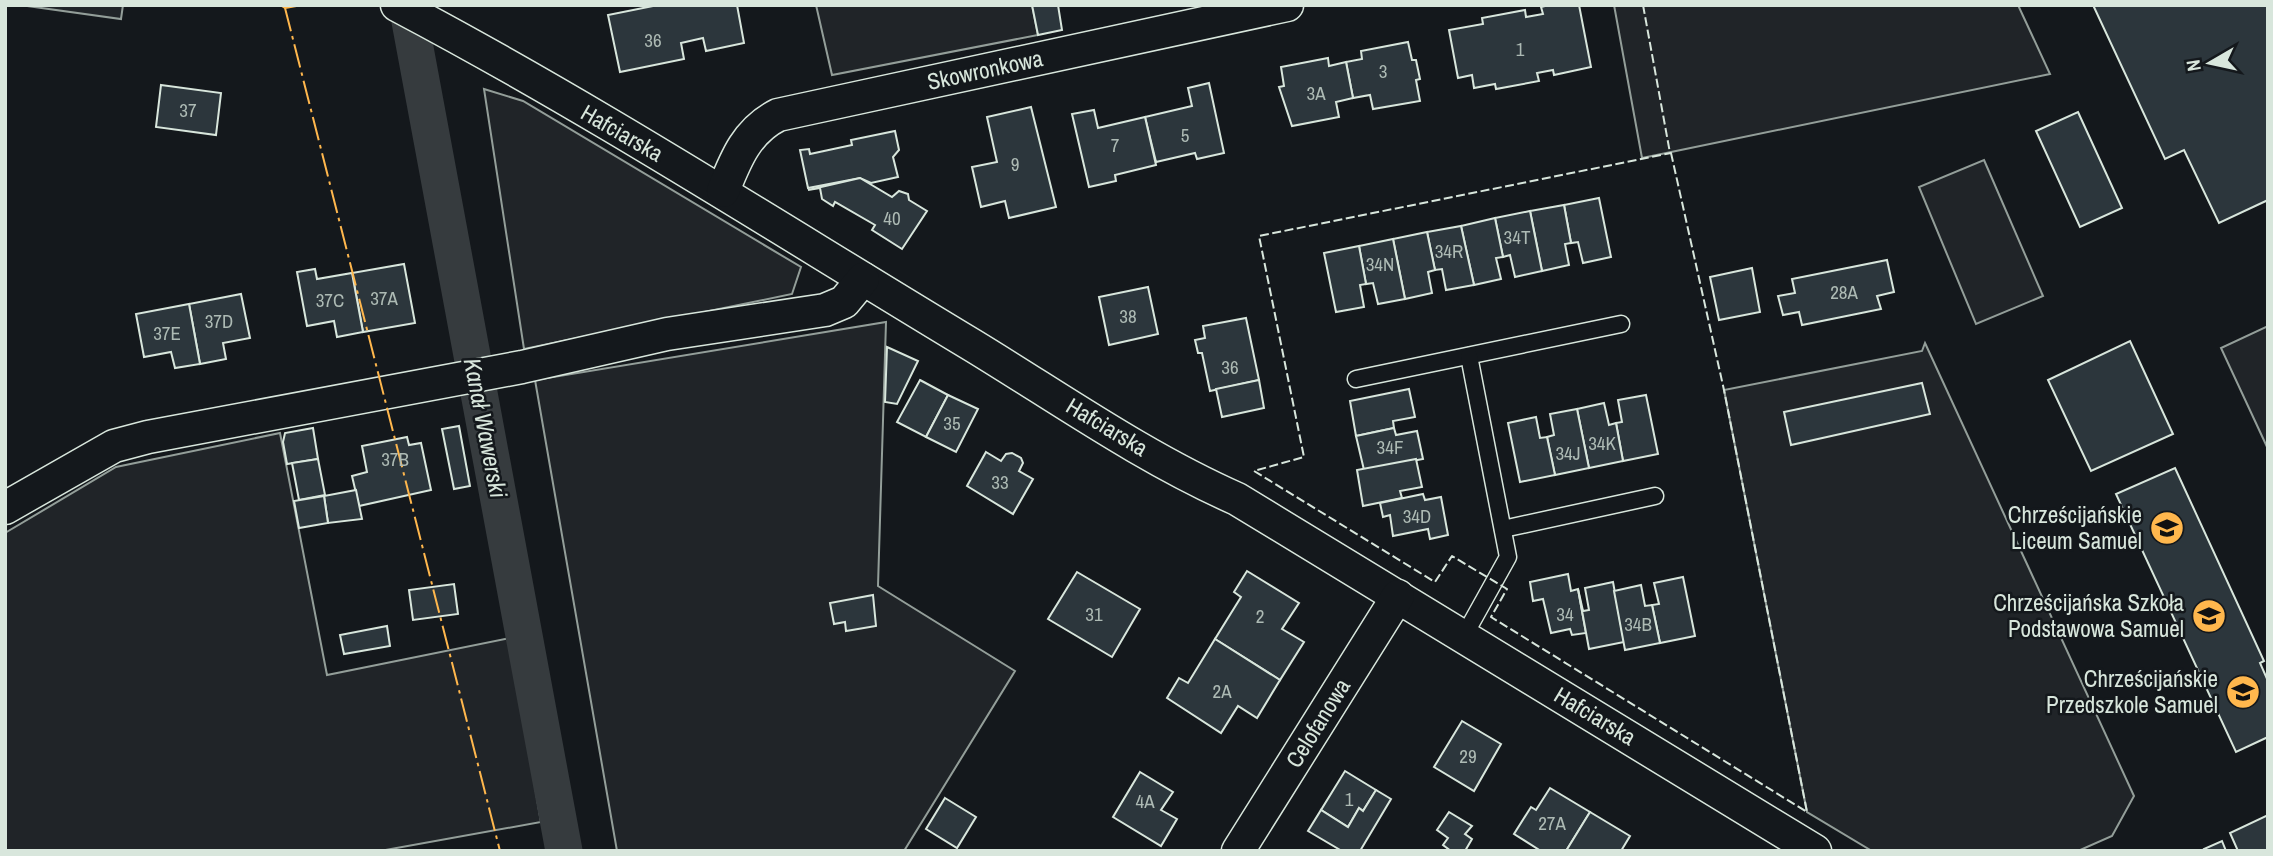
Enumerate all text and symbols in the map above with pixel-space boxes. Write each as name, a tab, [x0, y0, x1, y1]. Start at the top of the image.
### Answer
house number: 36	[644, 27, 662, 53]
north arrow	[2175, 28, 2245, 98]
house number: 1	[1516, 36, 1525, 62]
street label: Skowronkowa	[924, 42, 1046, 97]
house number: 3	[1379, 58, 1387, 84]
text: N	[2179, 58, 2207, 73]
house number: 3A	[1306, 80, 1326, 106]
house number: 37	[179, 97, 197, 123]
street label: Hafciarska	[575, 97, 669, 169]
house number: 5	[1181, 122, 1190, 148]
house number: 7	[1111, 132, 1120, 158]
house number: 9	[1011, 151, 1019, 177]
house number: 40	[883, 205, 901, 231]
house number: 34T	[1504, 224, 1531, 250]
house number: 34R	[1435, 238, 1463, 264]
house number: 34N	[1366, 251, 1394, 277]
house number: 28A	[1830, 279, 1858, 305]
house number: 37A	[370, 285, 398, 311]
house number: 37C	[316, 287, 344, 313]
house number: 38	[1119, 303, 1137, 329]
house number: 37D	[205, 308, 233, 334]
house number: 37E	[153, 320, 181, 346]
house number: 36	[1221, 354, 1239, 380]
water label: Kanał Wawerski	[457, 355, 515, 501]
street label: Hafciarska	[1061, 390, 1154, 463]
house number: 35	[943, 410, 961, 436]
house number: 34K	[1588, 430, 1616, 456]
house number: 34F	[1377, 434, 1403, 460]
house number: 34J	[1555, 440, 1581, 466]
house number: 37B	[381, 446, 409, 472]
house number: 33	[991, 469, 1009, 495]
place label: Chrześcijańskie Liceum Samuel	[2008, 499, 2142, 556]
house number: 34D	[1403, 503, 1431, 529]
school or university icon: Chrześcijańskie Liceum Samuel	[2148, 509, 2186, 547]
place label: Chrześcijańska Szkoła Podstawowa Samuel	[1993, 587, 2185, 644]
school or university icon: Chrześcijańska Szkoła Podstawowa Samuel	[2190, 597, 2228, 635]
house number: 31	[1085, 601, 1103, 627]
house number: 34	[1556, 601, 1574, 627]
house number: 2	[1256, 603, 1264, 629]
house number: 34B	[1624, 611, 1652, 637]
place label: Chrześcijańskie Przedszkole Samuel	[2046, 663, 2218, 720]
street label: Celofanowa	[1278, 672, 1357, 773]
school or university icon: Chrześcijańskie Przedszkole Samuel	[2224, 673, 2262, 711]
house number: 2A	[1212, 678, 1232, 704]
street label: Hafciarska	[1549, 679, 1642, 752]
house number: 29	[1459, 743, 1477, 769]
house number: 1	[1345, 786, 1354, 812]
house number: 4A	[1135, 788, 1155, 814]
house number: 27A	[1538, 810, 1566, 836]

